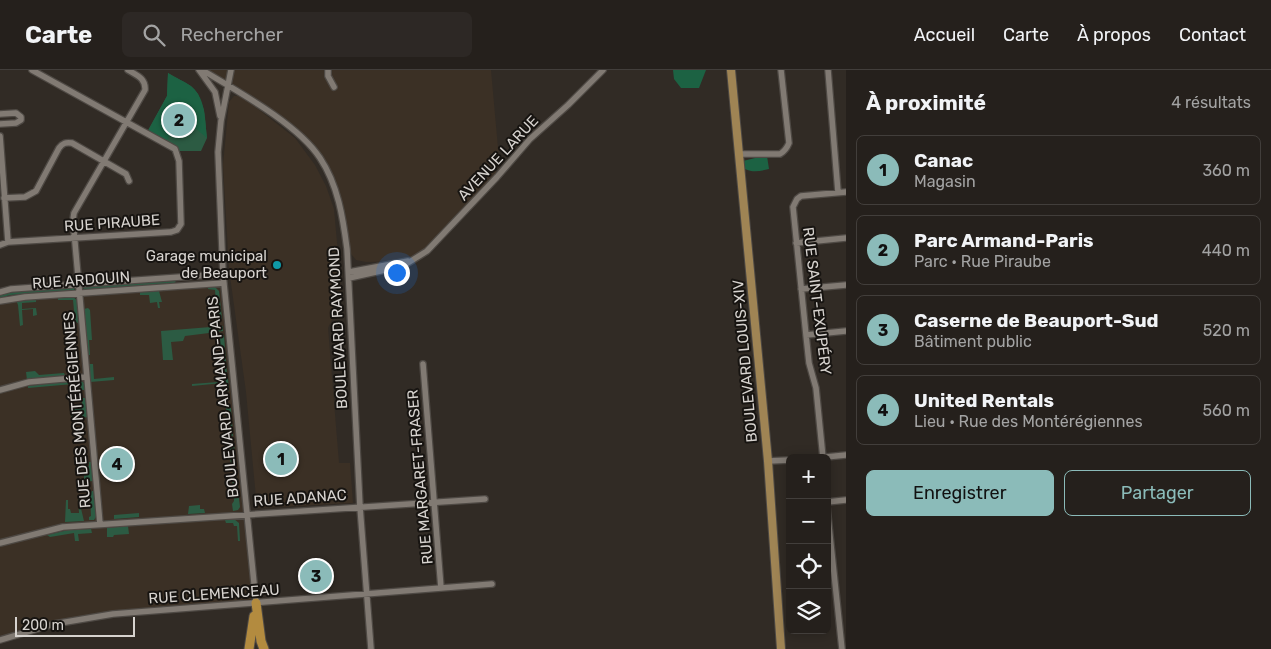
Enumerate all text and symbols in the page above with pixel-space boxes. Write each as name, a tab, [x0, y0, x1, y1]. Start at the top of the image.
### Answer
search box	[122, 12, 472, 57]
text: Carte	[25, 21, 92, 49]
icon: search	[140, 21, 168, 49]
text: Rechercher	[180, 23, 283, 46]
text: Accueil	[914, 24, 975, 46]
text: Carte	[1003, 24, 1049, 46]
text: À propos	[1077, 24, 1151, 46]
text: Contact	[1179, 24, 1246, 46]
text: À proximité	[866, 90, 986, 115]
text: 4 résultats	[1171, 93, 1251, 112]
pin: 2	[163, 101, 195, 139]
street label: AVENUE LARUE	[454, 112, 542, 204]
text: Canac	[914, 149, 973, 172]
text: 1	[879, 161, 887, 180]
text: 360 m	[1202, 161, 1250, 180]
text: Magasin	[914, 172, 976, 191]
street label: RUE PIRAUBE	[63, 211, 161, 235]
street label: RUE SAINT-EXUPÉRY	[799, 226, 835, 376]
text: Parc Armand-Paris	[914, 229, 1094, 252]
text: 2	[878, 241, 888, 260]
text: 440 m	[1202, 241, 1250, 260]
street label: BOULEVARD RAYMOND	[325, 246, 351, 410]
place label: Garage municipal de Beauport	[146, 247, 267, 282]
text: Parc · Rue Piraube	[914, 252, 1051, 271]
marker: Garage municipal de Beauport	[271, 259, 283, 271]
your location	[384, 260, 410, 286]
street label: RUE ARDOUIN	[31, 268, 131, 292]
street label: BOULEVARD LOUIS-XIV	[729, 279, 761, 443]
street label: BOULEVARD ARMAND-PARIS	[203, 295, 243, 499]
text: Caserne de Beauport-Sud	[914, 309, 1159, 332]
street label: RUE DES MONTÉRÉGIENNES	[59, 311, 95, 509]
text: 3	[878, 321, 888, 340]
text: 520 m	[1203, 321, 1250, 340]
text: Bâtiment public	[914, 332, 1032, 351]
street label: RUE MARGARET-FRASER	[403, 389, 437, 565]
text: United Rentals	[914, 389, 1054, 412]
text: 4	[878, 401, 888, 420]
text: 560 m	[1203, 401, 1250, 420]
text: Lieu · Rue des Montérégiennes	[914, 412, 1143, 431]
pin: 1	[265, 440, 297, 478]
pin: 4	[101, 445, 133, 483]
map controls	[786, 454, 831, 634]
button: +	[786, 454, 831, 499]
button: Enregistrer	[866, 470, 1054, 516]
button: Partager	[1064, 470, 1251, 516]
street label: RUE ADANAC	[253, 486, 347, 510]
button: −	[786, 499, 831, 544]
button: locate	[786, 544, 831, 589]
pin: 3	[300, 557, 332, 595]
street label: RUE CLEMENCEAU	[148, 580, 280, 608]
button: layers	[786, 589, 831, 634]
scale bar	[15, 614, 135, 637]
text: 200 m	[22, 617, 64, 634]

